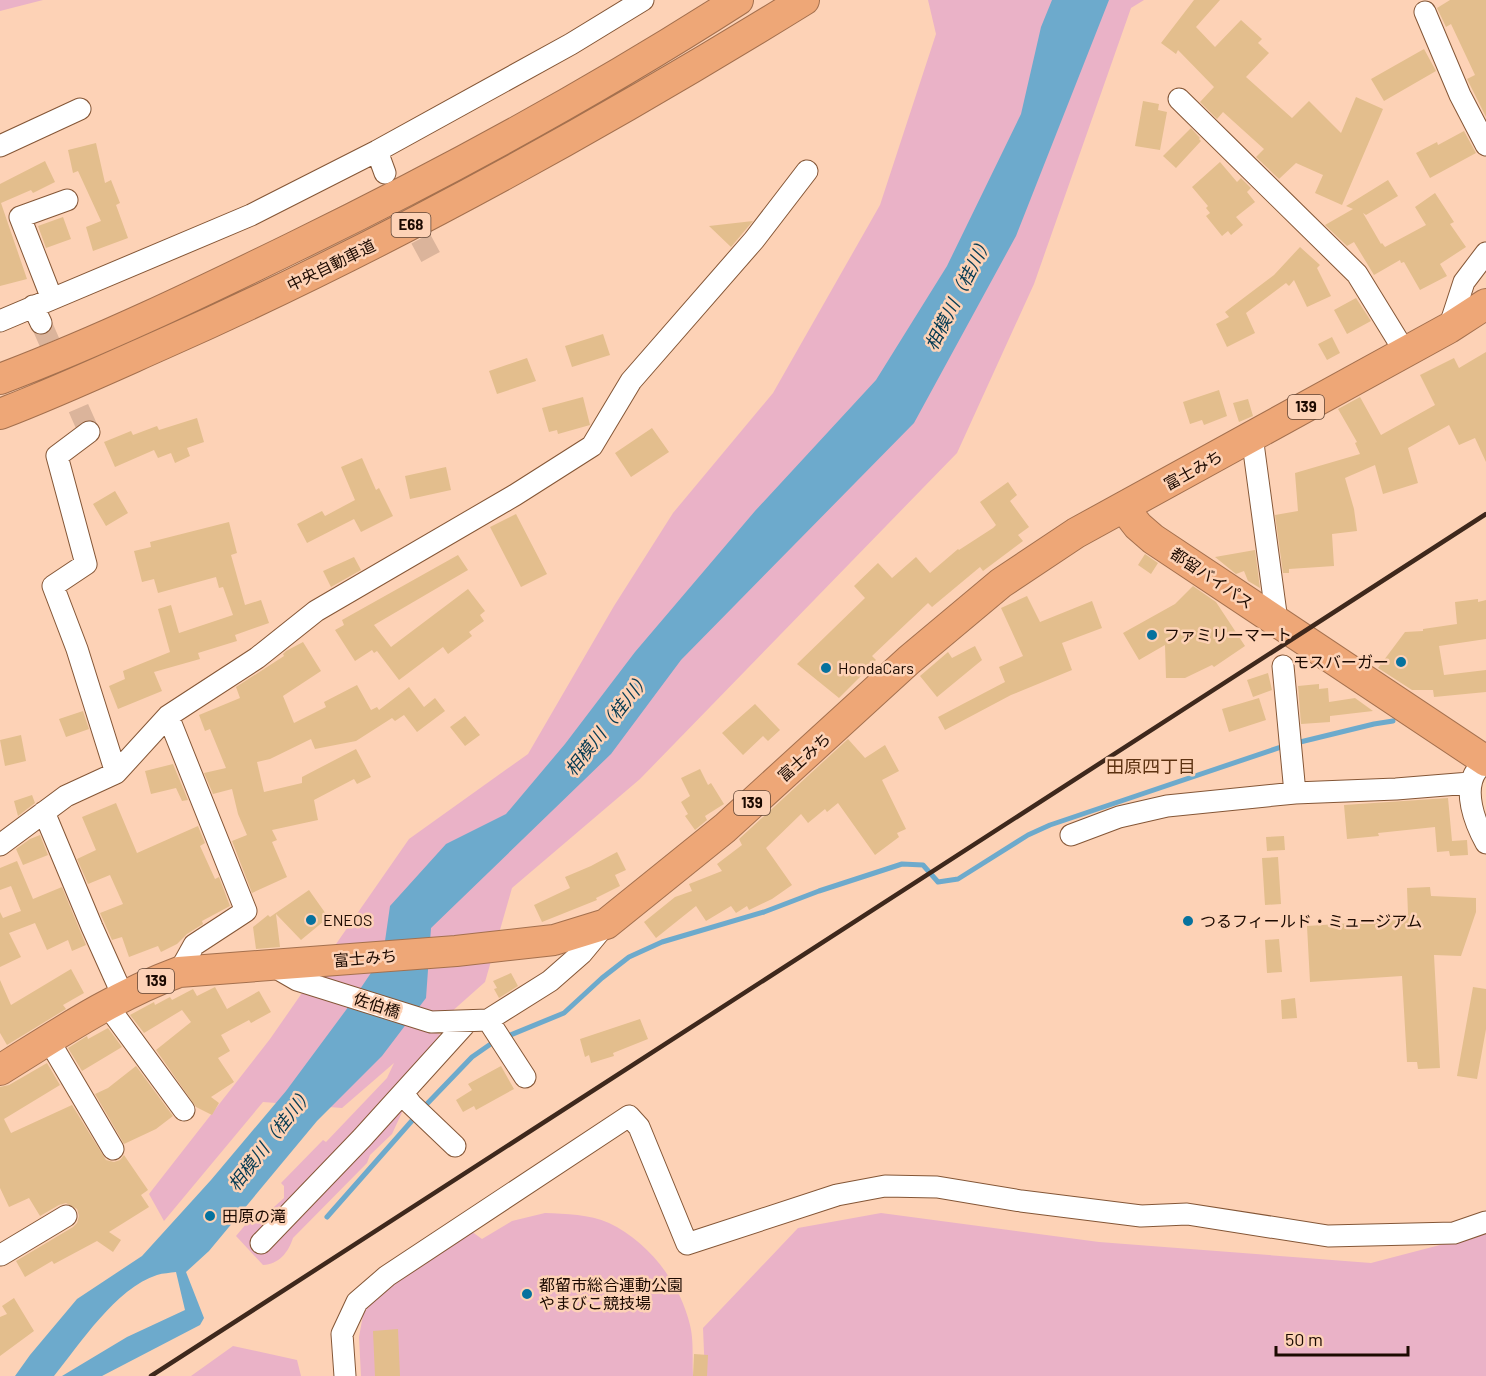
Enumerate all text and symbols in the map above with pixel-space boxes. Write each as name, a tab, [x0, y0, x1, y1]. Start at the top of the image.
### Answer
road number: E68	[392, 213, 430, 237]
water label: 相模川（桂川）	[920, 231, 997, 354]
street label: 中央自動車道	[283, 235, 378, 294]
road number: 139	[1288, 395, 1324, 419]
street label: 富士みち	[1160, 446, 1225, 493]
street label: 都留バイパス	[1167, 543, 1257, 612]
place label: ファミリーマート	[1164, 625, 1292, 644]
marker: ファミリーマート	[1145, 628, 1159, 642]
place label: モスバーガー	[1293, 652, 1389, 671]
marker: モスバーガー	[1394, 655, 1408, 669]
place label: HondaCars	[838, 658, 914, 677]
marker: HondaCars	[819, 661, 833, 675]
water label: 相模川（桂川）	[560, 667, 655, 780]
street label: 富士みち	[774, 728, 834, 785]
district label: 田原四丁目	[1106, 755, 1196, 777]
road number: 139	[734, 791, 770, 815]
place label: ENEOS	[323, 910, 372, 929]
place label: つるフィールド・ミュージアム	[1200, 911, 1422, 930]
marker: ENEOS	[304, 913, 318, 927]
marker: つるフィールド・ミュージアム	[1181, 914, 1195, 928]
street label: 富士みち	[332, 945, 398, 970]
road number: 139	[138, 969, 174, 993]
street label: 佐伯橋	[351, 988, 403, 1021]
water label: 相模川（桂川）	[223, 1082, 318, 1195]
place label: 田原の滝	[222, 1206, 286, 1225]
marker: 田原の滝	[203, 1209, 217, 1223]
place label: 都留市総合運動公園 やまびこ競技場	[539, 1275, 683, 1312]
marker: 都留市総合運動公園 やまびこ競技場	[520, 1287, 534, 1301]
scale bar	[1276, 1319, 1408, 1357]
text: 50 m	[1285, 1328, 1323, 1350]

